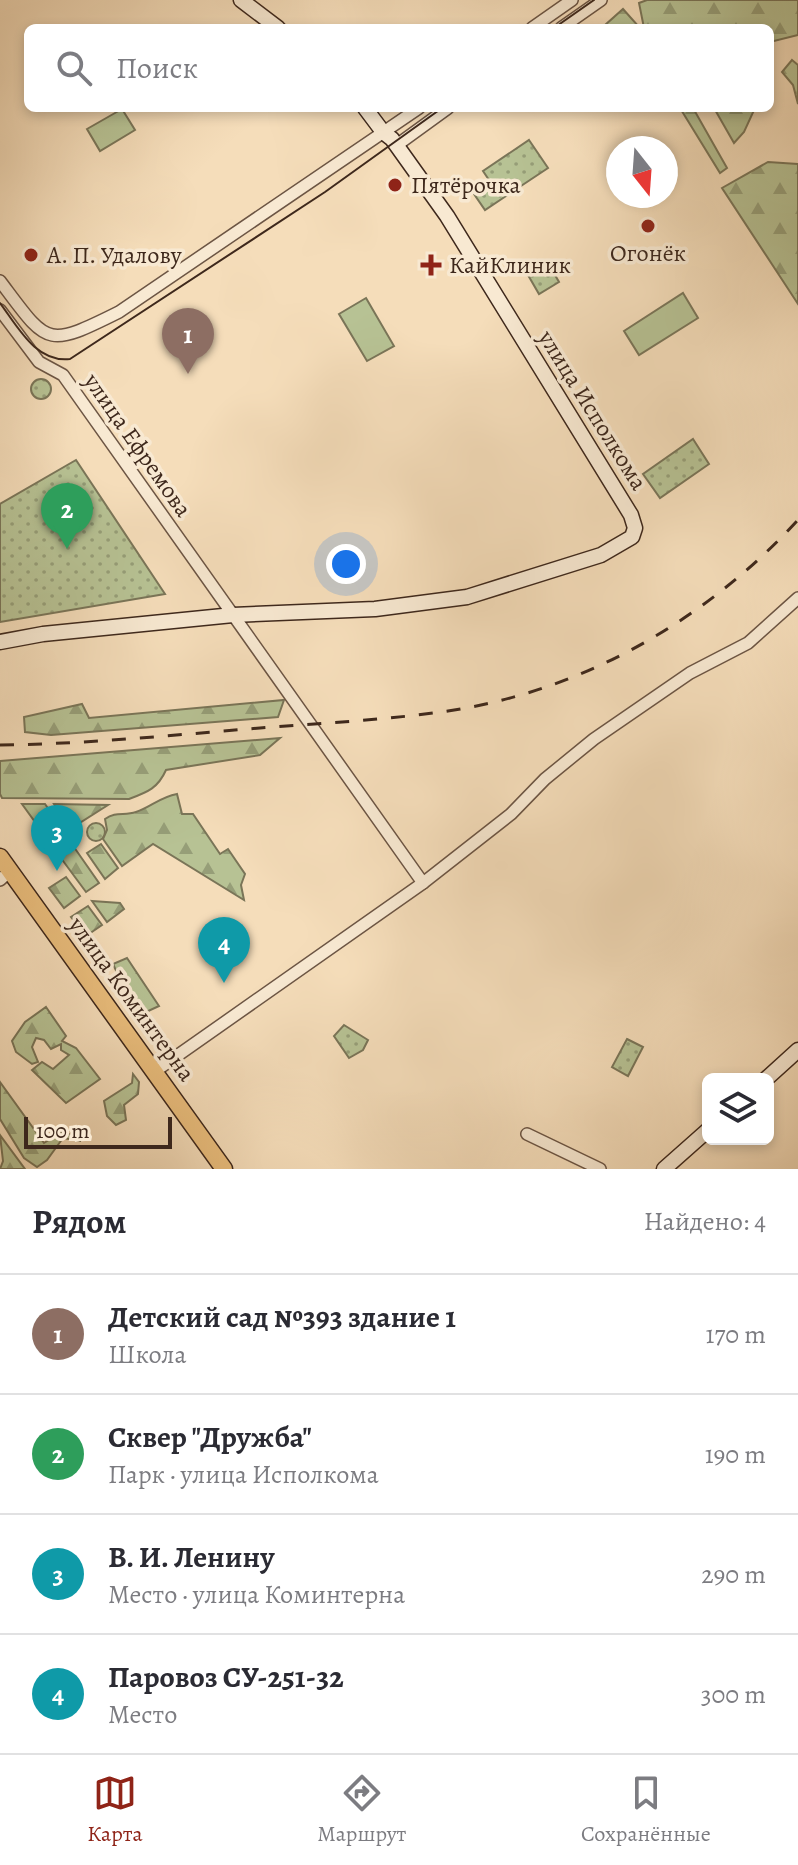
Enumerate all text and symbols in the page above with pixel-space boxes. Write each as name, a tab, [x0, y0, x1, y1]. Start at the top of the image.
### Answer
search box	[24, 24, 774, 112]
icon: search	[52, 46, 96, 90]
text: Поиск	[116, 48, 198, 88]
north arrow	[606, 136, 678, 208]
place label: Пятёрочка	[411, 169, 521, 201]
marker: Пятёрочка	[386, 176, 404, 194]
marker: Огонёк	[639, 217, 657, 235]
place label: Огонёк	[610, 237, 686, 269]
place label: А. П. Удалову	[46, 239, 182, 271]
marker: А. П. Удалову	[22, 246, 40, 264]
place label: КайКлиник	[449, 249, 571, 281]
marker: КайКлиник	[420, 254, 442, 276]
pin: 1	[162, 308, 214, 374]
street label: улица Исполкома	[530, 323, 655, 496]
street label: улица Ефремова	[76, 366, 199, 523]
pin: 2	[41, 483, 93, 549]
your location	[326, 544, 366, 584]
pin: 3	[31, 805, 83, 871]
street label: улица Коминтерна	[61, 909, 203, 1088]
pin: 4	[198, 917, 250, 983]
map controls	[702, 1073, 774, 1145]
button: layers	[702, 1073, 774, 1145]
scale bar	[24, 1113, 172, 1149]
text: 100 m	[36, 1116, 90, 1146]
text: Рядом	[32, 1198, 126, 1245]
text: Найдено: 4	[644, 1204, 766, 1239]
text: Детский сад №393 здание 1	[108, 1297, 456, 1337]
text: 1	[53, 1317, 63, 1352]
text: 170 m	[706, 1317, 766, 1352]
text: Школа	[108, 1337, 186, 1372]
text: Сквер "Дружба"	[108, 1417, 312, 1457]
text: 2	[52, 1437, 64, 1472]
text: 190 m	[705, 1437, 766, 1472]
text: Парк · улица Исполкома	[108, 1457, 379, 1492]
text: В. И. Ленину	[108, 1537, 275, 1577]
text: 3	[52, 1557, 64, 1592]
text: 290 m	[701, 1557, 766, 1592]
text: Место · улица Коминтерна	[108, 1577, 405, 1612]
text: Паровоз СУ-251-32	[108, 1657, 344, 1697]
text: 4	[52, 1677, 64, 1712]
text: 300 m	[701, 1677, 766, 1712]
text: Место	[108, 1697, 177, 1732]
tab: Карта	[87, 1771, 143, 1849]
tab: Маршрут	[317, 1771, 406, 1849]
tab: Сохранённые	[581, 1771, 711, 1849]

